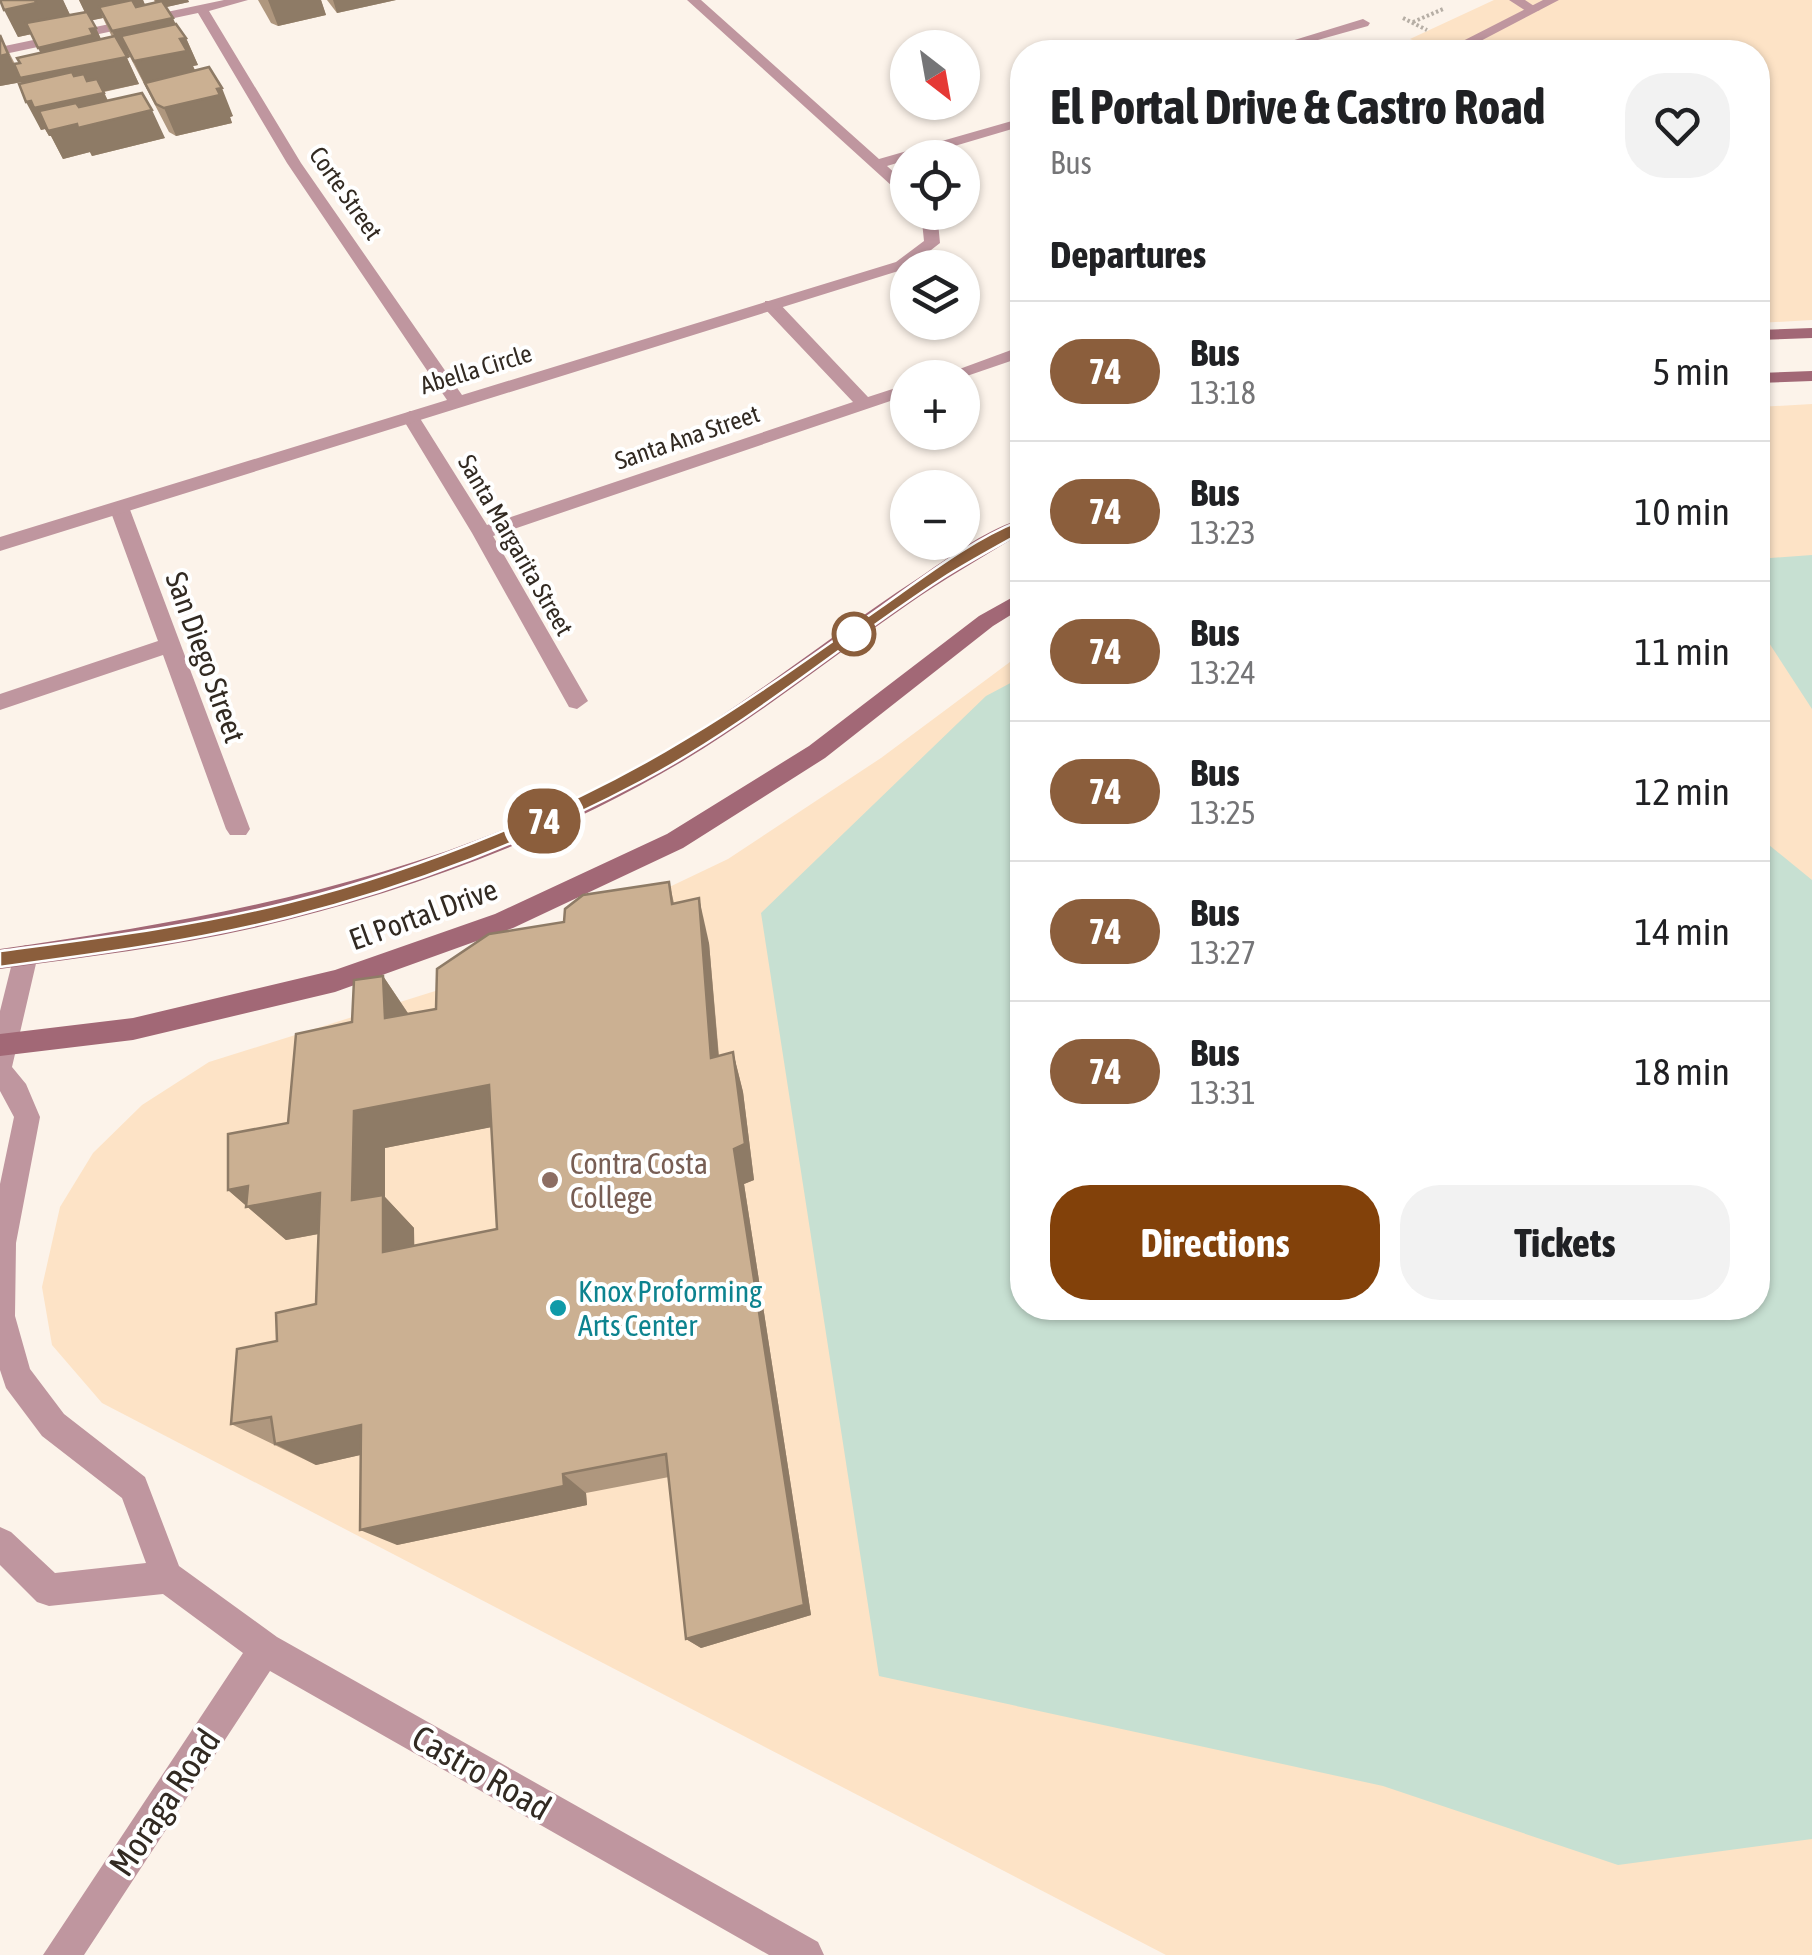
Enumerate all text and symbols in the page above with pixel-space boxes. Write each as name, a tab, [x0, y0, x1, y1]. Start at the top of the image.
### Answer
north arrow	[890, 30, 980, 120]
map controls	[890, 30, 980, 560]
button: heart	[1625, 73, 1730, 178]
text: El Portal Drive & Castro Road	[1050, 79, 1545, 134]
button: locate	[890, 140, 980, 230]
street label: Corte Street	[304, 141, 388, 245]
text: Bus	[1050, 144, 1092, 181]
text: Departures	[1050, 233, 1206, 276]
button: layers	[890, 250, 980, 340]
text: Bus	[1190, 331, 1240, 374]
street label: Abella Circle	[417, 339, 535, 399]
text: 5 min	[1652, 350, 1730, 393]
text: 74	[1089, 351, 1121, 391]
button: +	[890, 360, 980, 450]
text: 13:18	[1190, 374, 1256, 411]
street label: Santa Ana Street	[611, 399, 763, 475]
street label: Santa Margarita Street	[453, 450, 579, 640]
button: −	[890, 470, 980, 560]
text: Bus	[1190, 471, 1240, 514]
text: 10 min	[1635, 490, 1730, 533]
text: 74	[1089, 491, 1121, 531]
text: 13:23	[1190, 514, 1256, 551]
street label: San Diego Street	[159, 567, 253, 747]
text: Bus	[1190, 611, 1240, 654]
unlabelled marker	[833, 613, 875, 655]
text: 11 min	[1635, 630, 1730, 673]
text: 74	[1089, 631, 1121, 671]
text: 13:24	[1190, 654, 1256, 691]
text: Bus	[1190, 751, 1240, 794]
text: 12 min	[1635, 770, 1730, 813]
text: 74	[1089, 771, 1121, 811]
line badge: 74	[499, 788, 589, 854]
text: 13:25	[1190, 794, 1256, 831]
text: 74	[528, 801, 560, 841]
street label: El Portal Drive	[344, 872, 502, 956]
text: Bus	[1190, 891, 1240, 934]
text: 14 min	[1635, 910, 1730, 953]
text: 74	[1089, 911, 1121, 951]
text: 13:27	[1190, 934, 1256, 971]
text: Bus	[1190, 1031, 1240, 1074]
text: 18 min	[1635, 1050, 1730, 1093]
text: 74	[1089, 1051, 1121, 1091]
text: 13:31	[1190, 1074, 1256, 1111]
place label: Contra Costa College	[570, 1146, 708, 1214]
marker: Contra Costa College	[539, 1169, 561, 1191]
button: Directions	[1050, 1185, 1380, 1300]
button: Tickets	[1400, 1185, 1730, 1300]
place label: Knox Proforming Arts Center	[578, 1274, 762, 1342]
marker: Knox Proforming Arts Center	[547, 1297, 569, 1319]
street label: Castro Road	[406, 1716, 558, 1828]
street label: Moraga Road	[100, 1721, 228, 1883]

